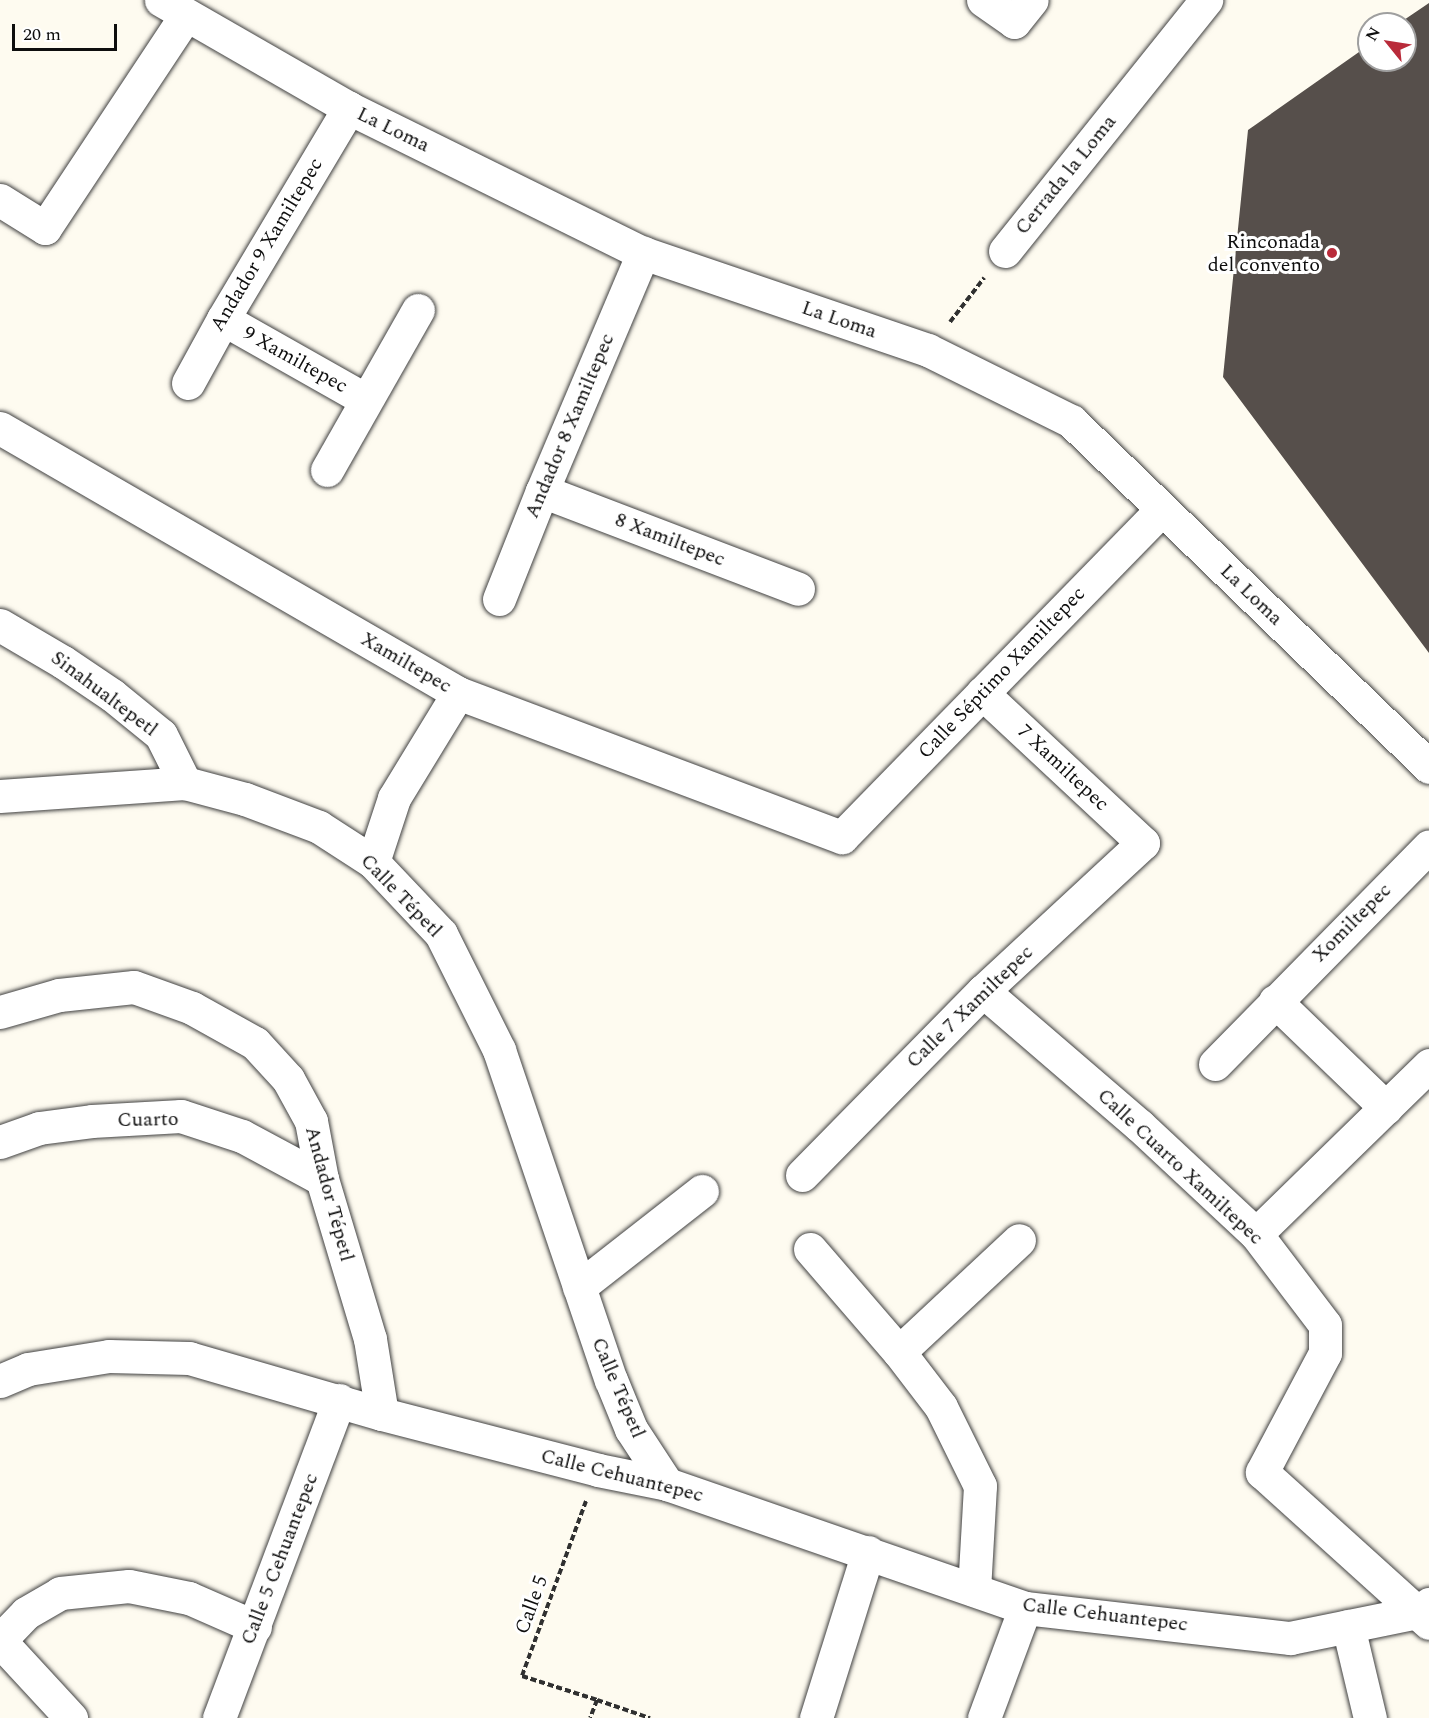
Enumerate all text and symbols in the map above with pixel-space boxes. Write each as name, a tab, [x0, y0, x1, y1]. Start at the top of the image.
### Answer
scale bar	[15, 12, 120, 50]
north arrow	[1357, 12, 1417, 72]
text: 20 m	[23, 21, 61, 48]
text: N	[1359, 22, 1387, 46]
street label: La Loma	[353, 102, 433, 158]
street label: Cerrada la Loma	[1010, 110, 1122, 240]
street label: Andador 9 Xamiltepec	[206, 154, 328, 336]
place label: Rinconada del convento	[1208, 230, 1320, 277]
marker: Rinconada del convento	[1325, 246, 1339, 260]
street label: La Loma	[798, 296, 880, 344]
street label: 9 Xamiltepec	[239, 321, 351, 399]
street label: Andador 8 Xamiltepec	[520, 330, 620, 522]
street label: 8 Xamiltepec	[612, 508, 728, 572]
street label: La Loma	[1215, 559, 1287, 631]
street label: Calle Séptimo Xamiltepec	[914, 582, 1090, 764]
street label: Xamiltepec	[356, 627, 456, 699]
street label: Sinahualtepetl	[46, 646, 162, 742]
street label: 7 Xamiltepec	[1012, 720, 1114, 816]
street label: Calle Tépetl	[355, 849, 447, 943]
street label: Xomiltepec	[1307, 878, 1397, 968]
street label: Calle 7 Xamiltepec	[902, 941, 1038, 1073]
street label: Calle Cuarto Xamiltepec	[1092, 1084, 1268, 1250]
street label: Cuarto	[117, 1107, 179, 1133]
street label: Andador Tépetl	[299, 1124, 359, 1264]
street label: Calle Tépetl	[586, 1334, 650, 1442]
street label: Calle Cehuantepec	[538, 1444, 706, 1508]
street label: Calle 5 Cehuantepec	[236, 1470, 324, 1648]
street label: Calle 5	[510, 1572, 554, 1638]
street label: Calle Cehuantepec	[1021, 1593, 1189, 1637]

